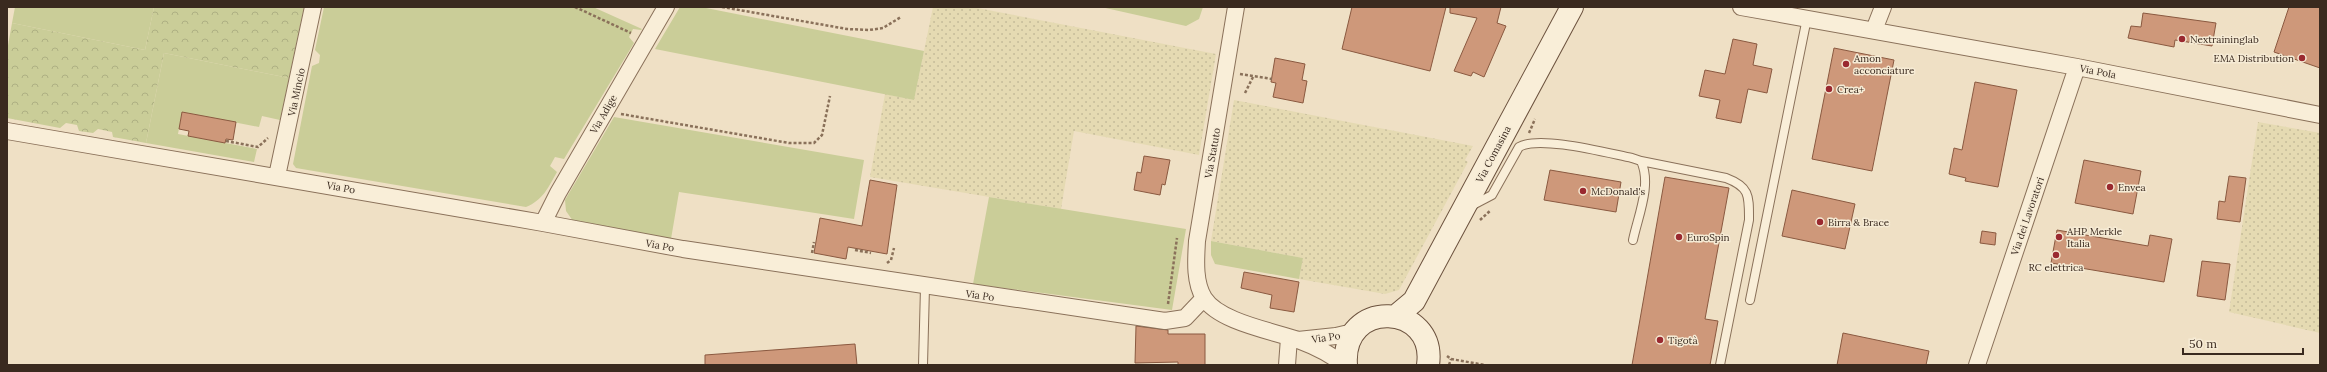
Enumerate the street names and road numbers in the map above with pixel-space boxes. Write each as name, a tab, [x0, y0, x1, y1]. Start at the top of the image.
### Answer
street label: Via Pola	[2078, 61, 2117, 81]
street label: Via Mincio	[285, 67, 308, 118]
street label: Via Adige	[587, 92, 620, 137]
street label: Via Comasina	[1473, 124, 1514, 186]
street label: Via Statuto	[1201, 127, 1223, 180]
street label: Via dei Lavoratori	[2008, 175, 2047, 258]
street label: Via Po	[325, 178, 356, 196]
street label: Via Po	[644, 236, 675, 255]
street label: Via Po	[964, 287, 995, 304]
street label: Via Po	[1310, 329, 1341, 346]

